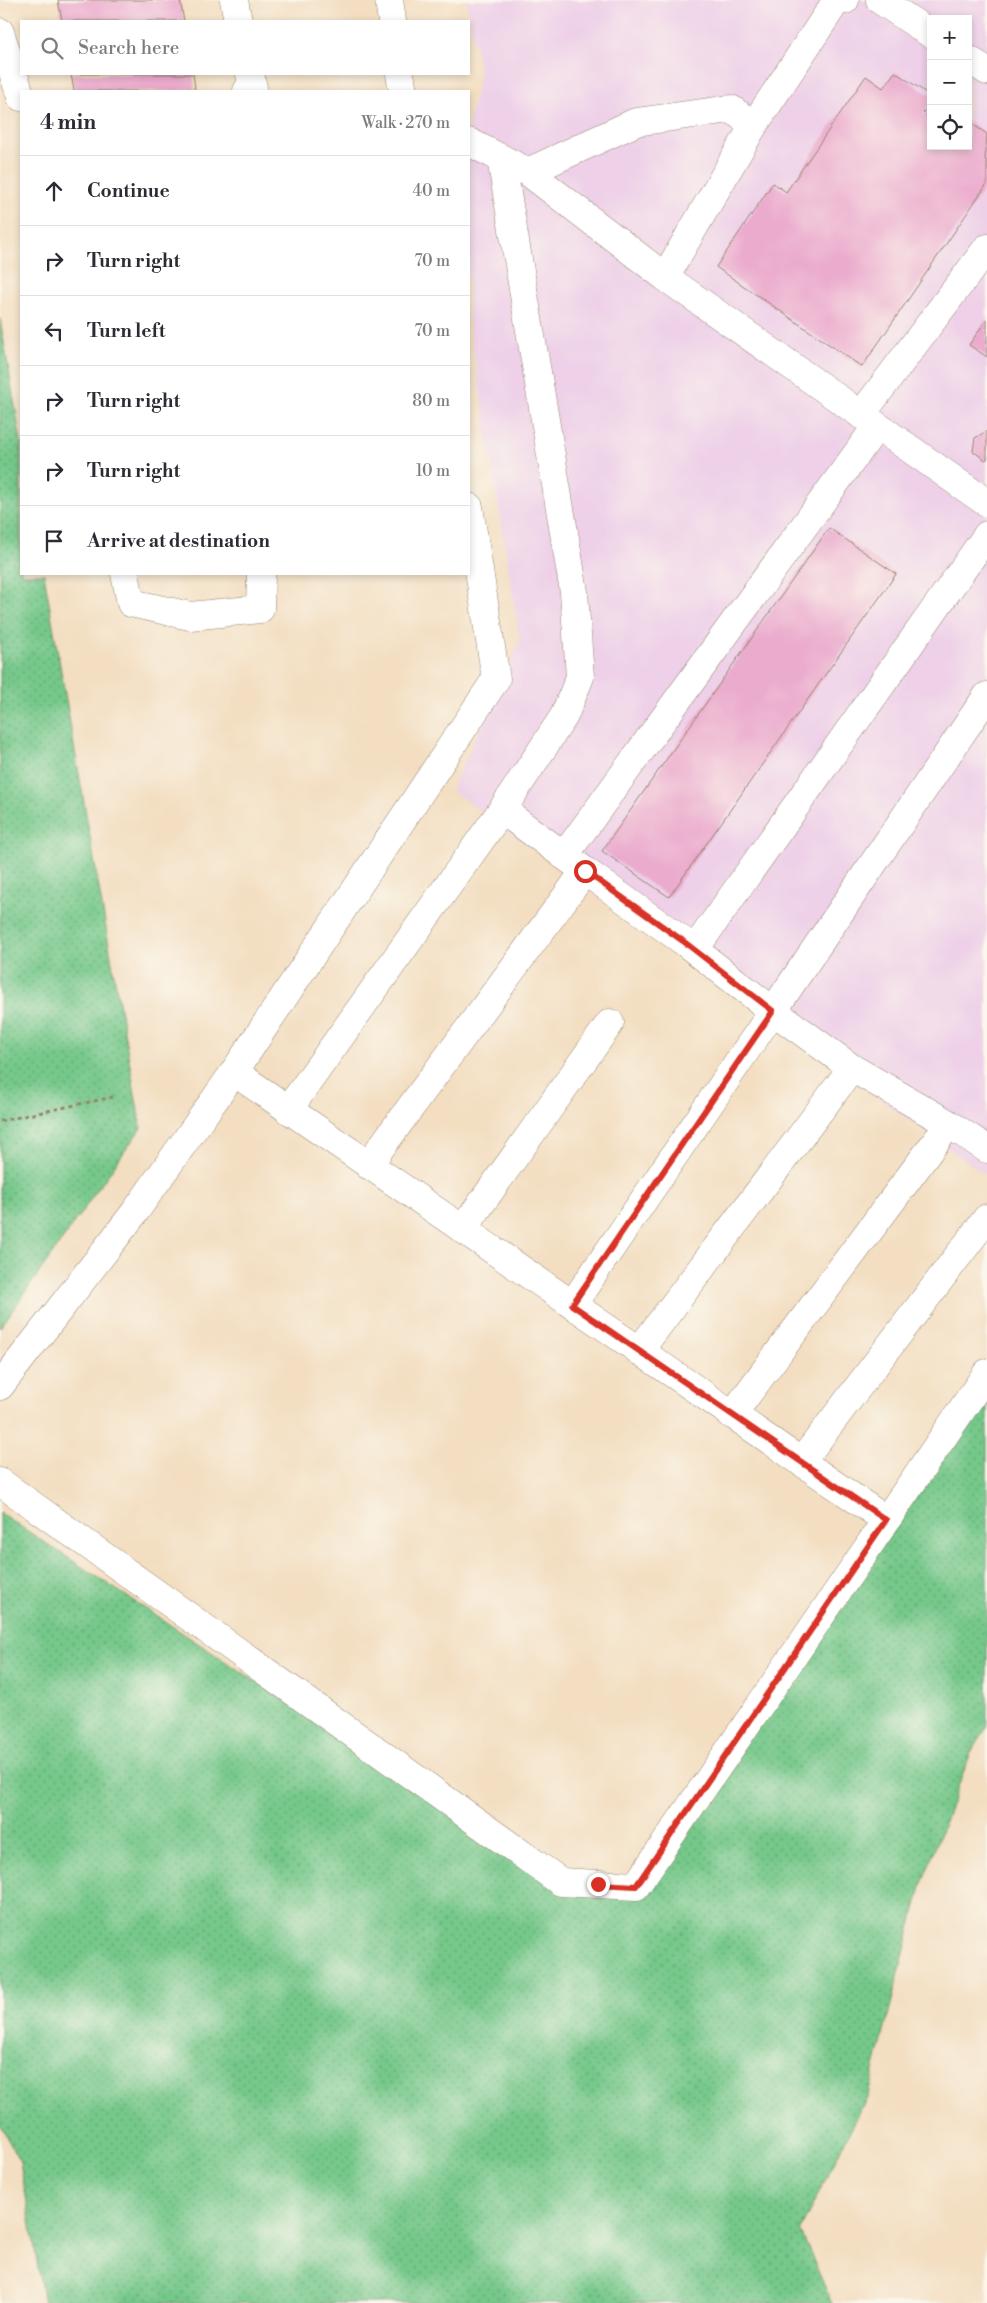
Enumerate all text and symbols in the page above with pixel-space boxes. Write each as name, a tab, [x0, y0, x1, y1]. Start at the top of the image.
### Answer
map controls	[927, 15, 972, 150]
button: +	[927, 15, 972, 60]
search box	[20, 20, 470, 75]
icon: search	[38, 34, 66, 62]
text: Search here	[78, 36, 179, 60]
button: −	[927, 60, 972, 105]
button: locate	[927, 105, 972, 150]
text: 4 min	[40, 110, 96, 136]
text: Walk · 270 m	[361, 113, 450, 133]
icon: ahead	[40, 177, 68, 205]
text: Continue	[87, 179, 170, 203]
text: 40 m	[413, 181, 450, 201]
icon: right	[40, 247, 68, 275]
text: Turn right	[87, 249, 180, 273]
text: 70 m	[414, 251, 450, 271]
icon: left	[40, 317, 68, 345]
text: Turn left	[87, 319, 166, 343]
text: 70 m	[414, 321, 450, 341]
icon: right	[40, 387, 68, 415]
text: Turn right	[87, 389, 180, 413]
text: 80 m	[412, 391, 450, 411]
icon: right	[40, 457, 68, 485]
text: Turn right	[87, 459, 180, 483]
text: 10 m	[416, 461, 450, 481]
icon: arrive	[40, 527, 68, 555]
text: Arrive at destination	[87, 529, 270, 553]
route start	[574, 860, 597, 883]
route end	[587, 1873, 610, 1896]

